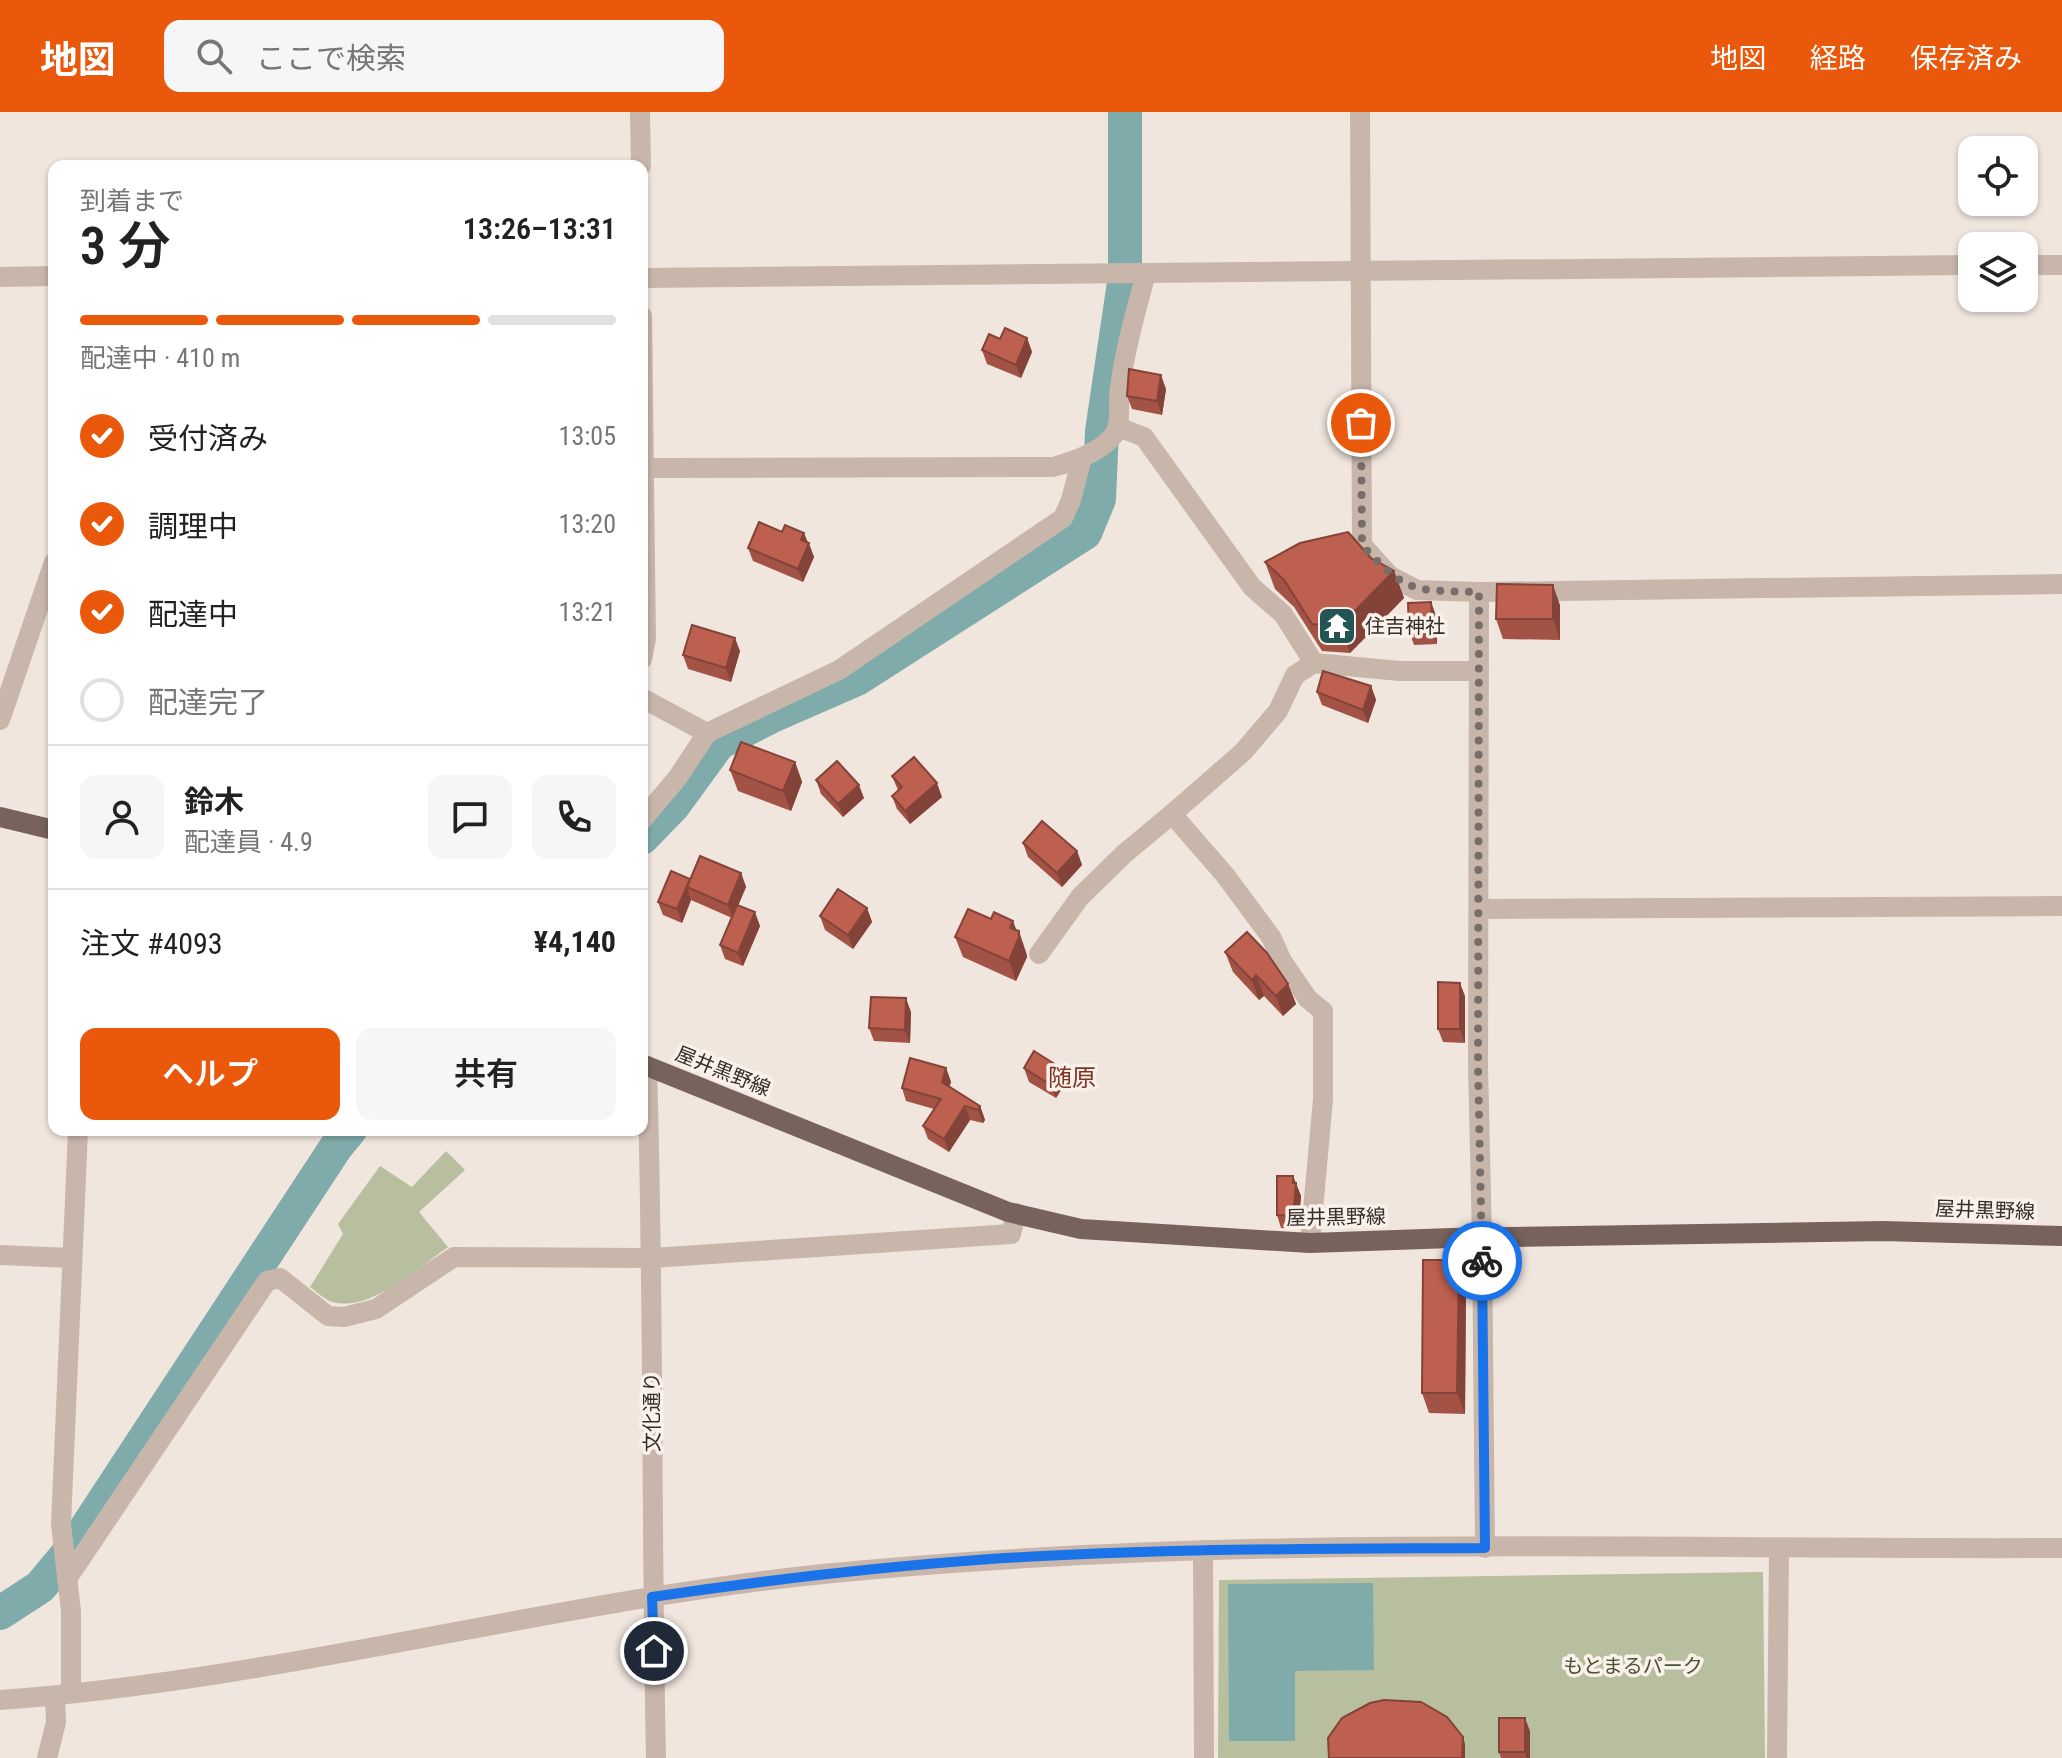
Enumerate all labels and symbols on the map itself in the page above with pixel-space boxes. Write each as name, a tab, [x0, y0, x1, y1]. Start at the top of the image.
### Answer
pin	[1327, 389, 1395, 457]
temple icon: 住吉神社	[1316, 605, 1358, 647]
place label: 住吉神社	[1365, 614, 1445, 638]
street label: 屋井黒野線	[672, 1041, 774, 1101]
district label: 随原	[1048, 1064, 1096, 1092]
street label: 屋井黒野線	[1935, 1196, 2035, 1224]
street label: 屋井黒野線	[1286, 1204, 1386, 1230]
courier	[1442, 1221, 1522, 1301]
street label: 文化通り	[640, 1372, 664, 1452]
pin	[620, 1617, 688, 1685]
park label: もとまるパーク	[1563, 1654, 1703, 1678]

